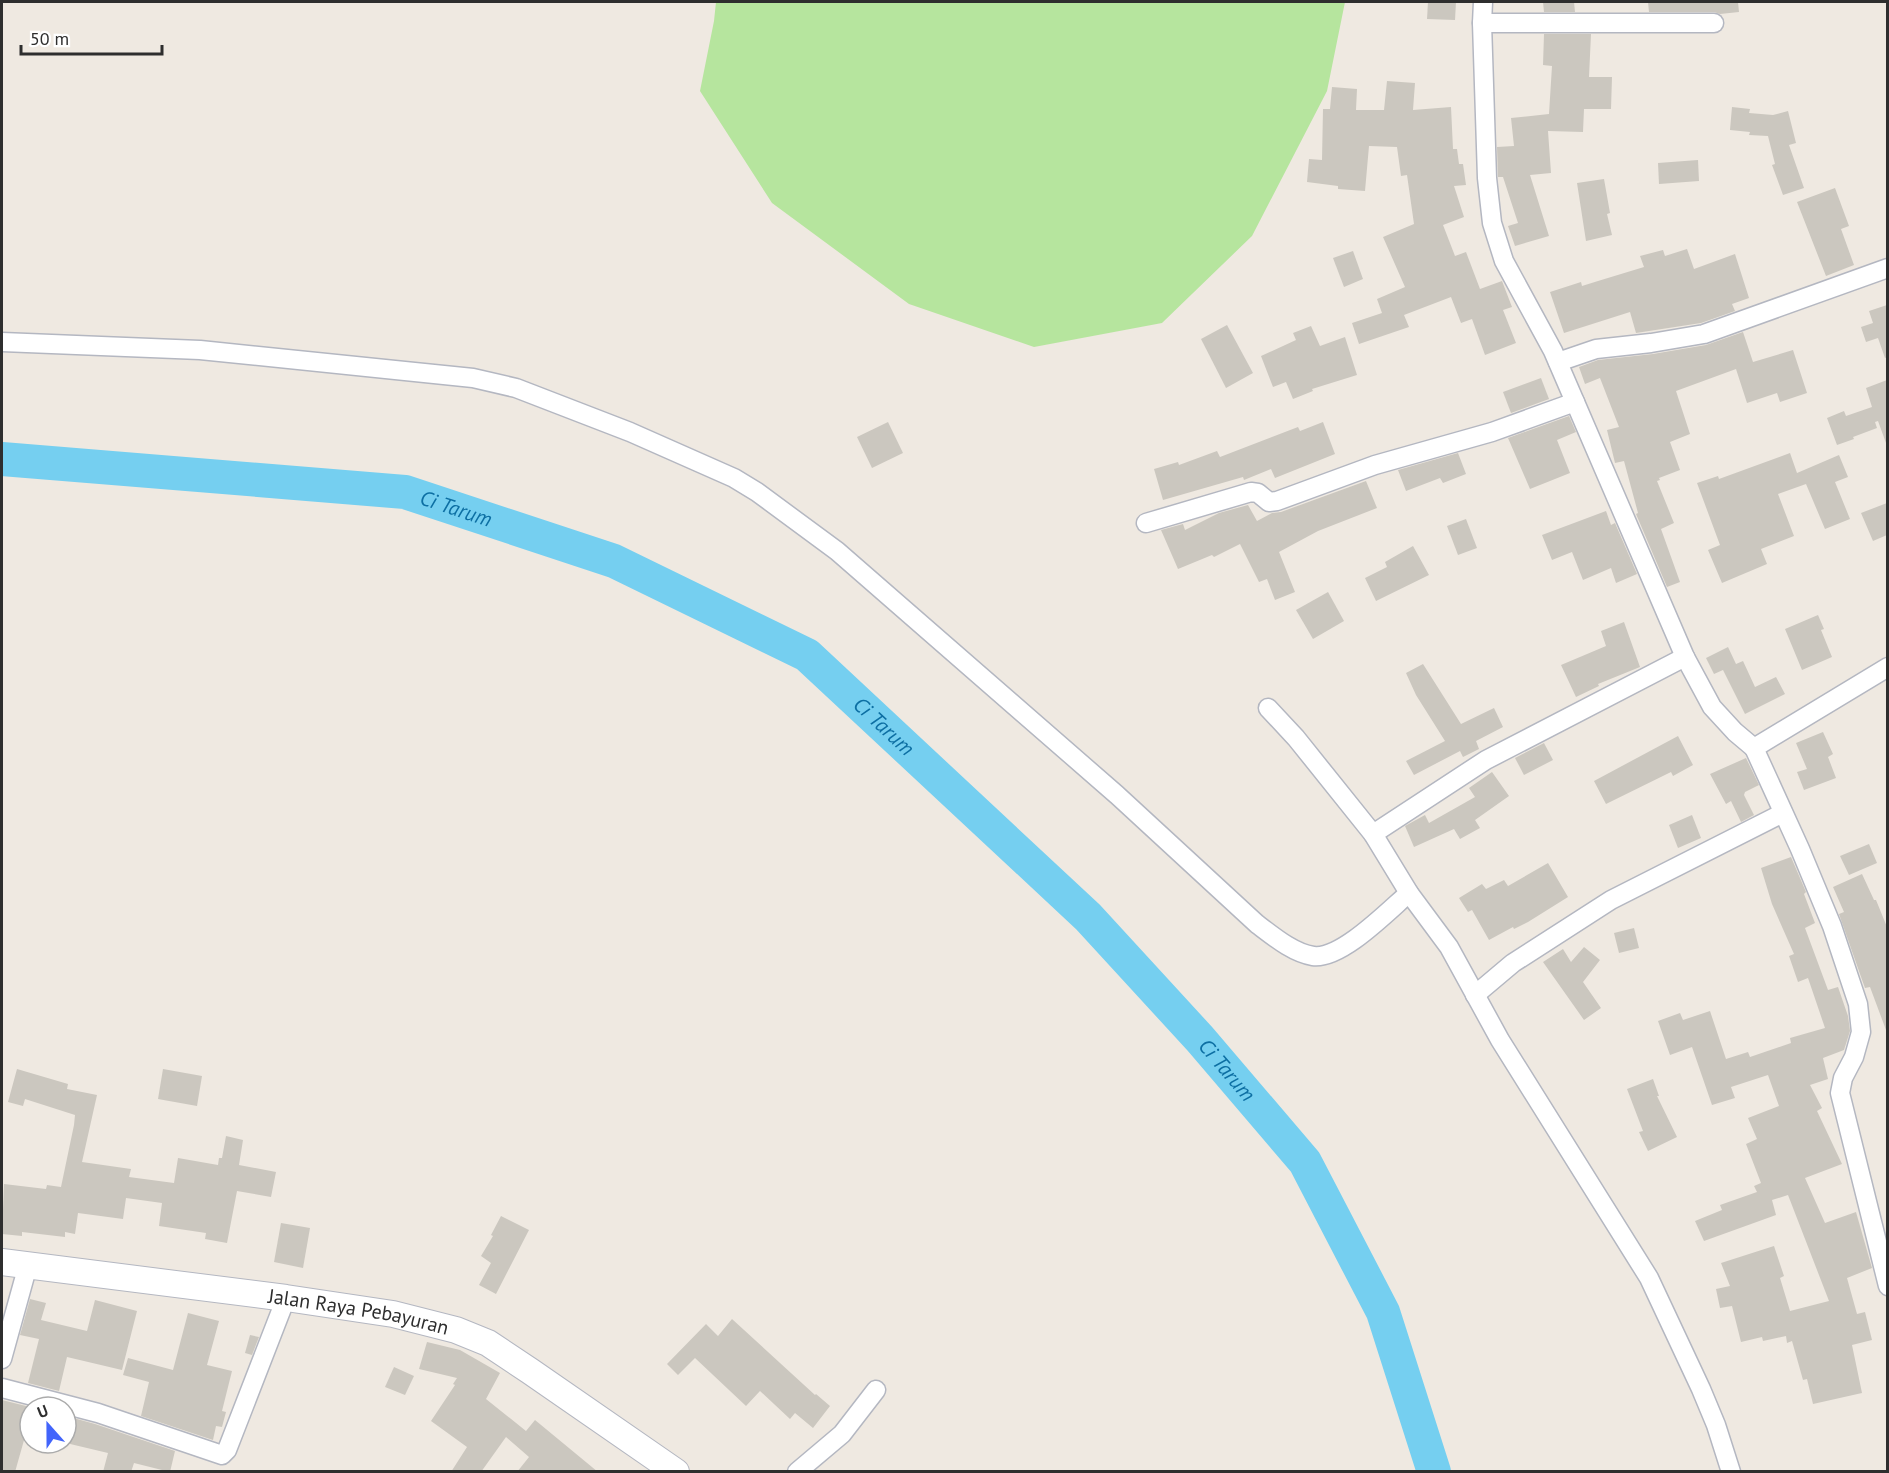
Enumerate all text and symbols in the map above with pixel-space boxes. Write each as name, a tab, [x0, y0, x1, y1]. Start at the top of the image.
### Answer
scale bar	[21, 18, 162, 56]
text: 50 m	[30, 27, 69, 50]
water label: Ci Tarum	[417, 484, 496, 533]
water label: Ci Tarum	[848, 691, 920, 761]
water label: Ci Tarum	[1193, 1033, 1261, 1107]
street label: Jalan Raya Pebayuran	[266, 1283, 452, 1341]
north arrow	[18, 1395, 78, 1455]
text: U	[34, 1400, 51, 1422]

